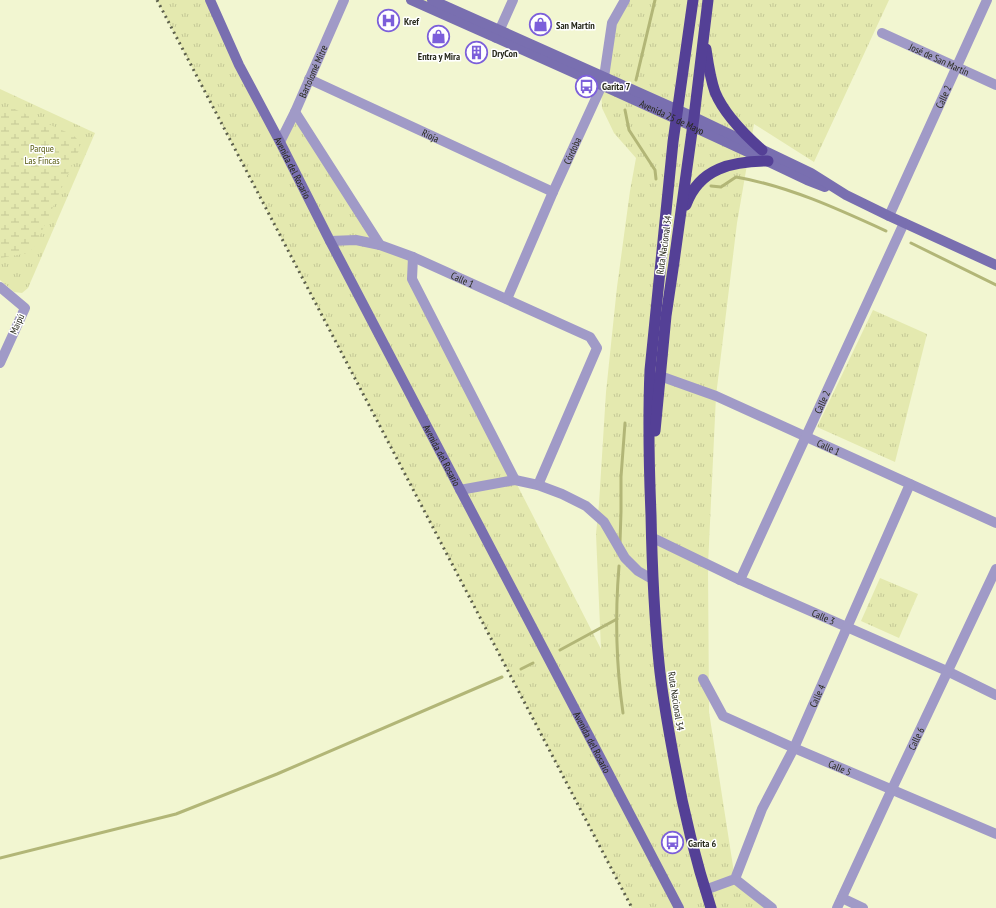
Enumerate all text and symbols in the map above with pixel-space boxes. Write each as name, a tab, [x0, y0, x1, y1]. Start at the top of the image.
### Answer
hospital icon: Kref	[376, 8, 402, 34]
shop icon: San Martín	[528, 12, 554, 38]
place label: Kref	[404, 15, 420, 28]
place label: San Martín	[556, 19, 595, 32]
shop icon: Entra y Mira	[426, 23, 452, 49]
street label: José de San Martín	[906, 39, 971, 78]
building icon: DryCon	[464, 40, 490, 66]
street label: Bartolomé Mitre	[296, 43, 330, 100]
place label: DryCon	[492, 47, 518, 60]
place label: Entra y Mira	[418, 50, 460, 63]
bus stop icon: Garita 7	[573, 73, 599, 99]
place label: Garita 7	[602, 80, 630, 93]
street label: Calle 2	[932, 83, 954, 110]
street label: Avenida 25 de Mayo	[638, 97, 706, 137]
street label: Rioja	[420, 126, 441, 145]
street label: Avenida del Rosario	[272, 134, 314, 201]
street label: Córdoba	[560, 135, 584, 166]
park label: Parque Las Fincas	[24, 142, 60, 167]
street label: Ruta Nacional 34	[653, 214, 675, 275]
street label: Calle 1	[449, 269, 476, 290]
street label: Maipú	[7, 312, 27, 336]
street label: Calle 2	[811, 388, 833, 415]
street label: Avenida del Rosario	[421, 422, 464, 488]
street label: Calle 1	[815, 436, 842, 458]
street label: Calle 3	[810, 606, 837, 627]
street label: Ruta Nacional 34	[665, 671, 687, 732]
street label: Calle 4	[806, 682, 828, 709]
street label: Avenida del Rosario	[571, 709, 614, 775]
street label: Calle 6	[905, 724, 927, 752]
street label: Calle 5	[827, 757, 854, 778]
bus stop icon: Garita 6	[659, 830, 685, 856]
place label: Garita 6	[688, 837, 716, 850]

